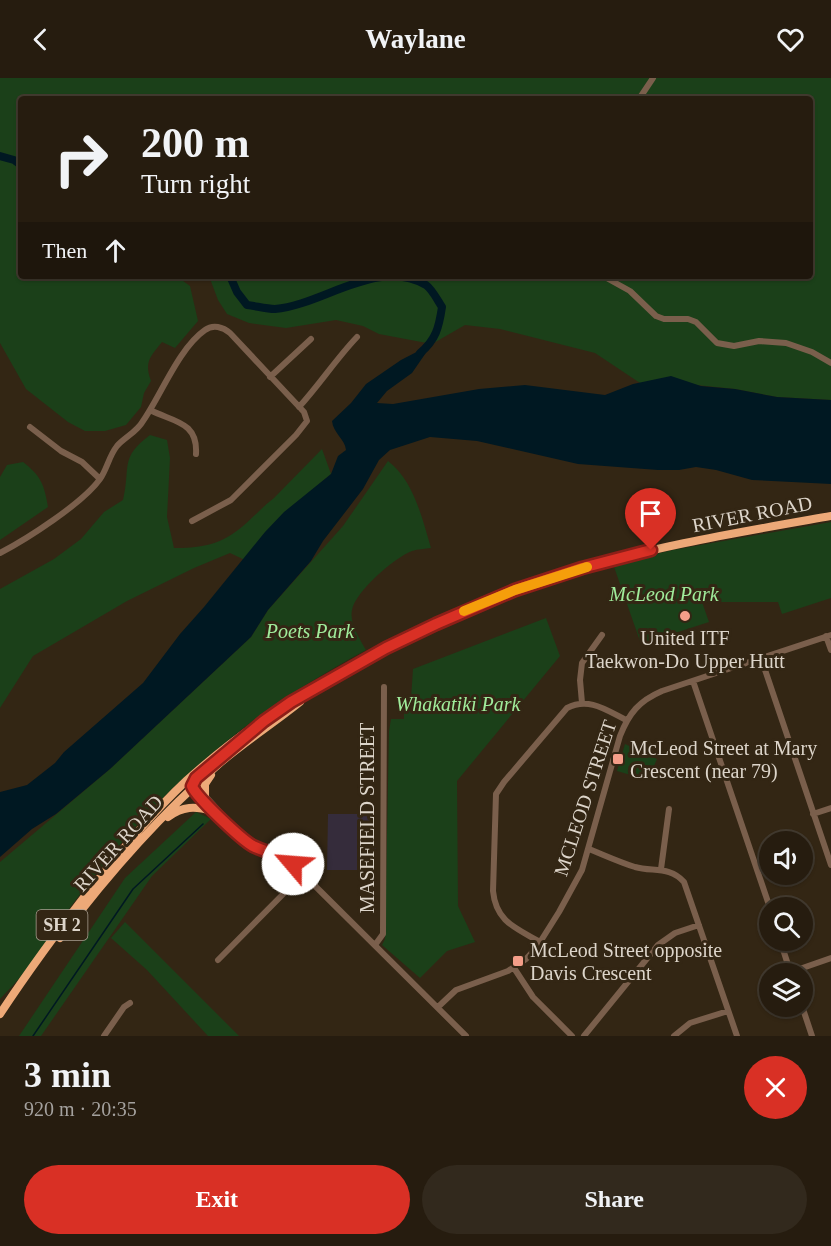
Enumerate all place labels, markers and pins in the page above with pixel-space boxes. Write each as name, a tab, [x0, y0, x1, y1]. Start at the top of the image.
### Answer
pin	[625, 488, 676, 550]
marker: United ITF Taekwon-Do Upper Hutt	[678, 609, 692, 623]
place label: United ITF Taekwon-Do Upper Hutt	[585, 627, 785, 673]
place label: McLeod Street at Mary Crescent (near 79)	[630, 737, 817, 783]
marker: McLeod Street at Mary Crescent (near 79)	[611, 752, 625, 766]
place label: McLeod Street opposite Davis Crescent	[530, 939, 722, 984]
marker: McLeod Street opposite Davis Crescent	[511, 954, 525, 968]

